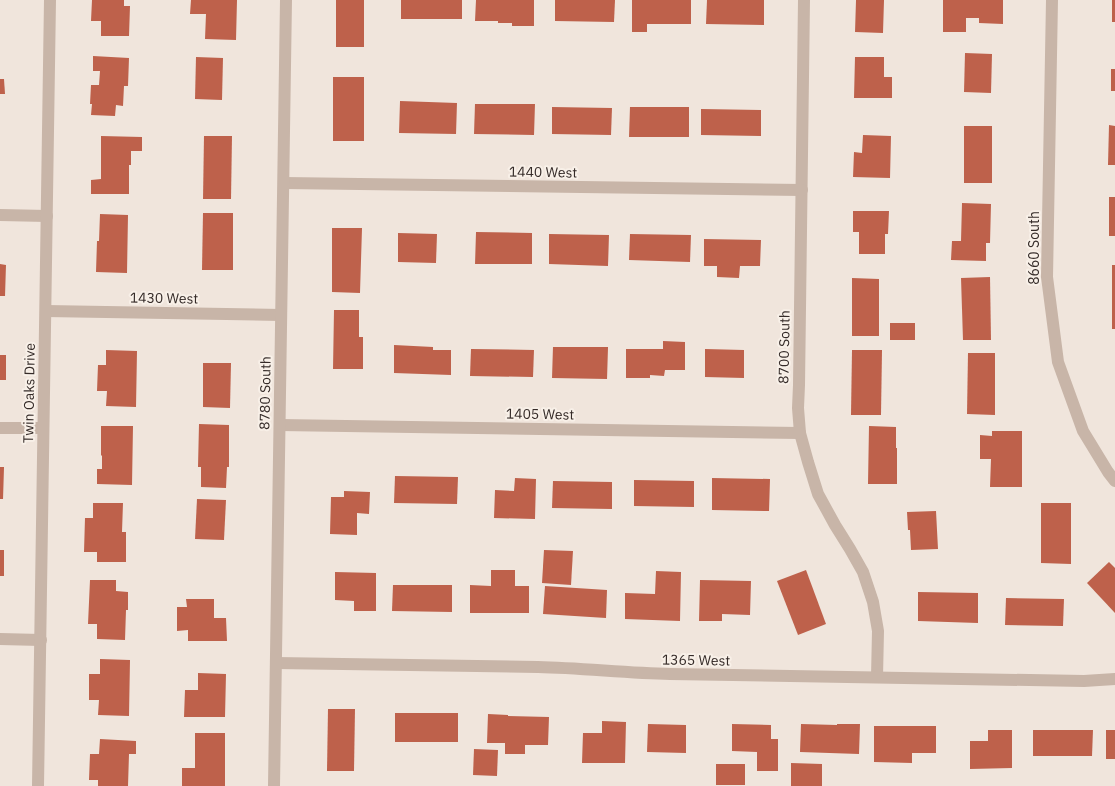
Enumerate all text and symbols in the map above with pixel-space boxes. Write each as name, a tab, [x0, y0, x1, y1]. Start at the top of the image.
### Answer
street label: 1440 West	[509, 162, 577, 182]
street label: 8660 South	[1025, 211, 1043, 285]
street label: 1430 West	[130, 288, 198, 308]
street label: 8700 South	[774, 310, 794, 384]
street label: Twin Oaks Drive	[19, 342, 39, 443]
street label: 8780 South	[255, 356, 275, 430]
street label: 1405 West	[506, 404, 574, 424]
street label: 1365 West	[662, 650, 730, 670]

